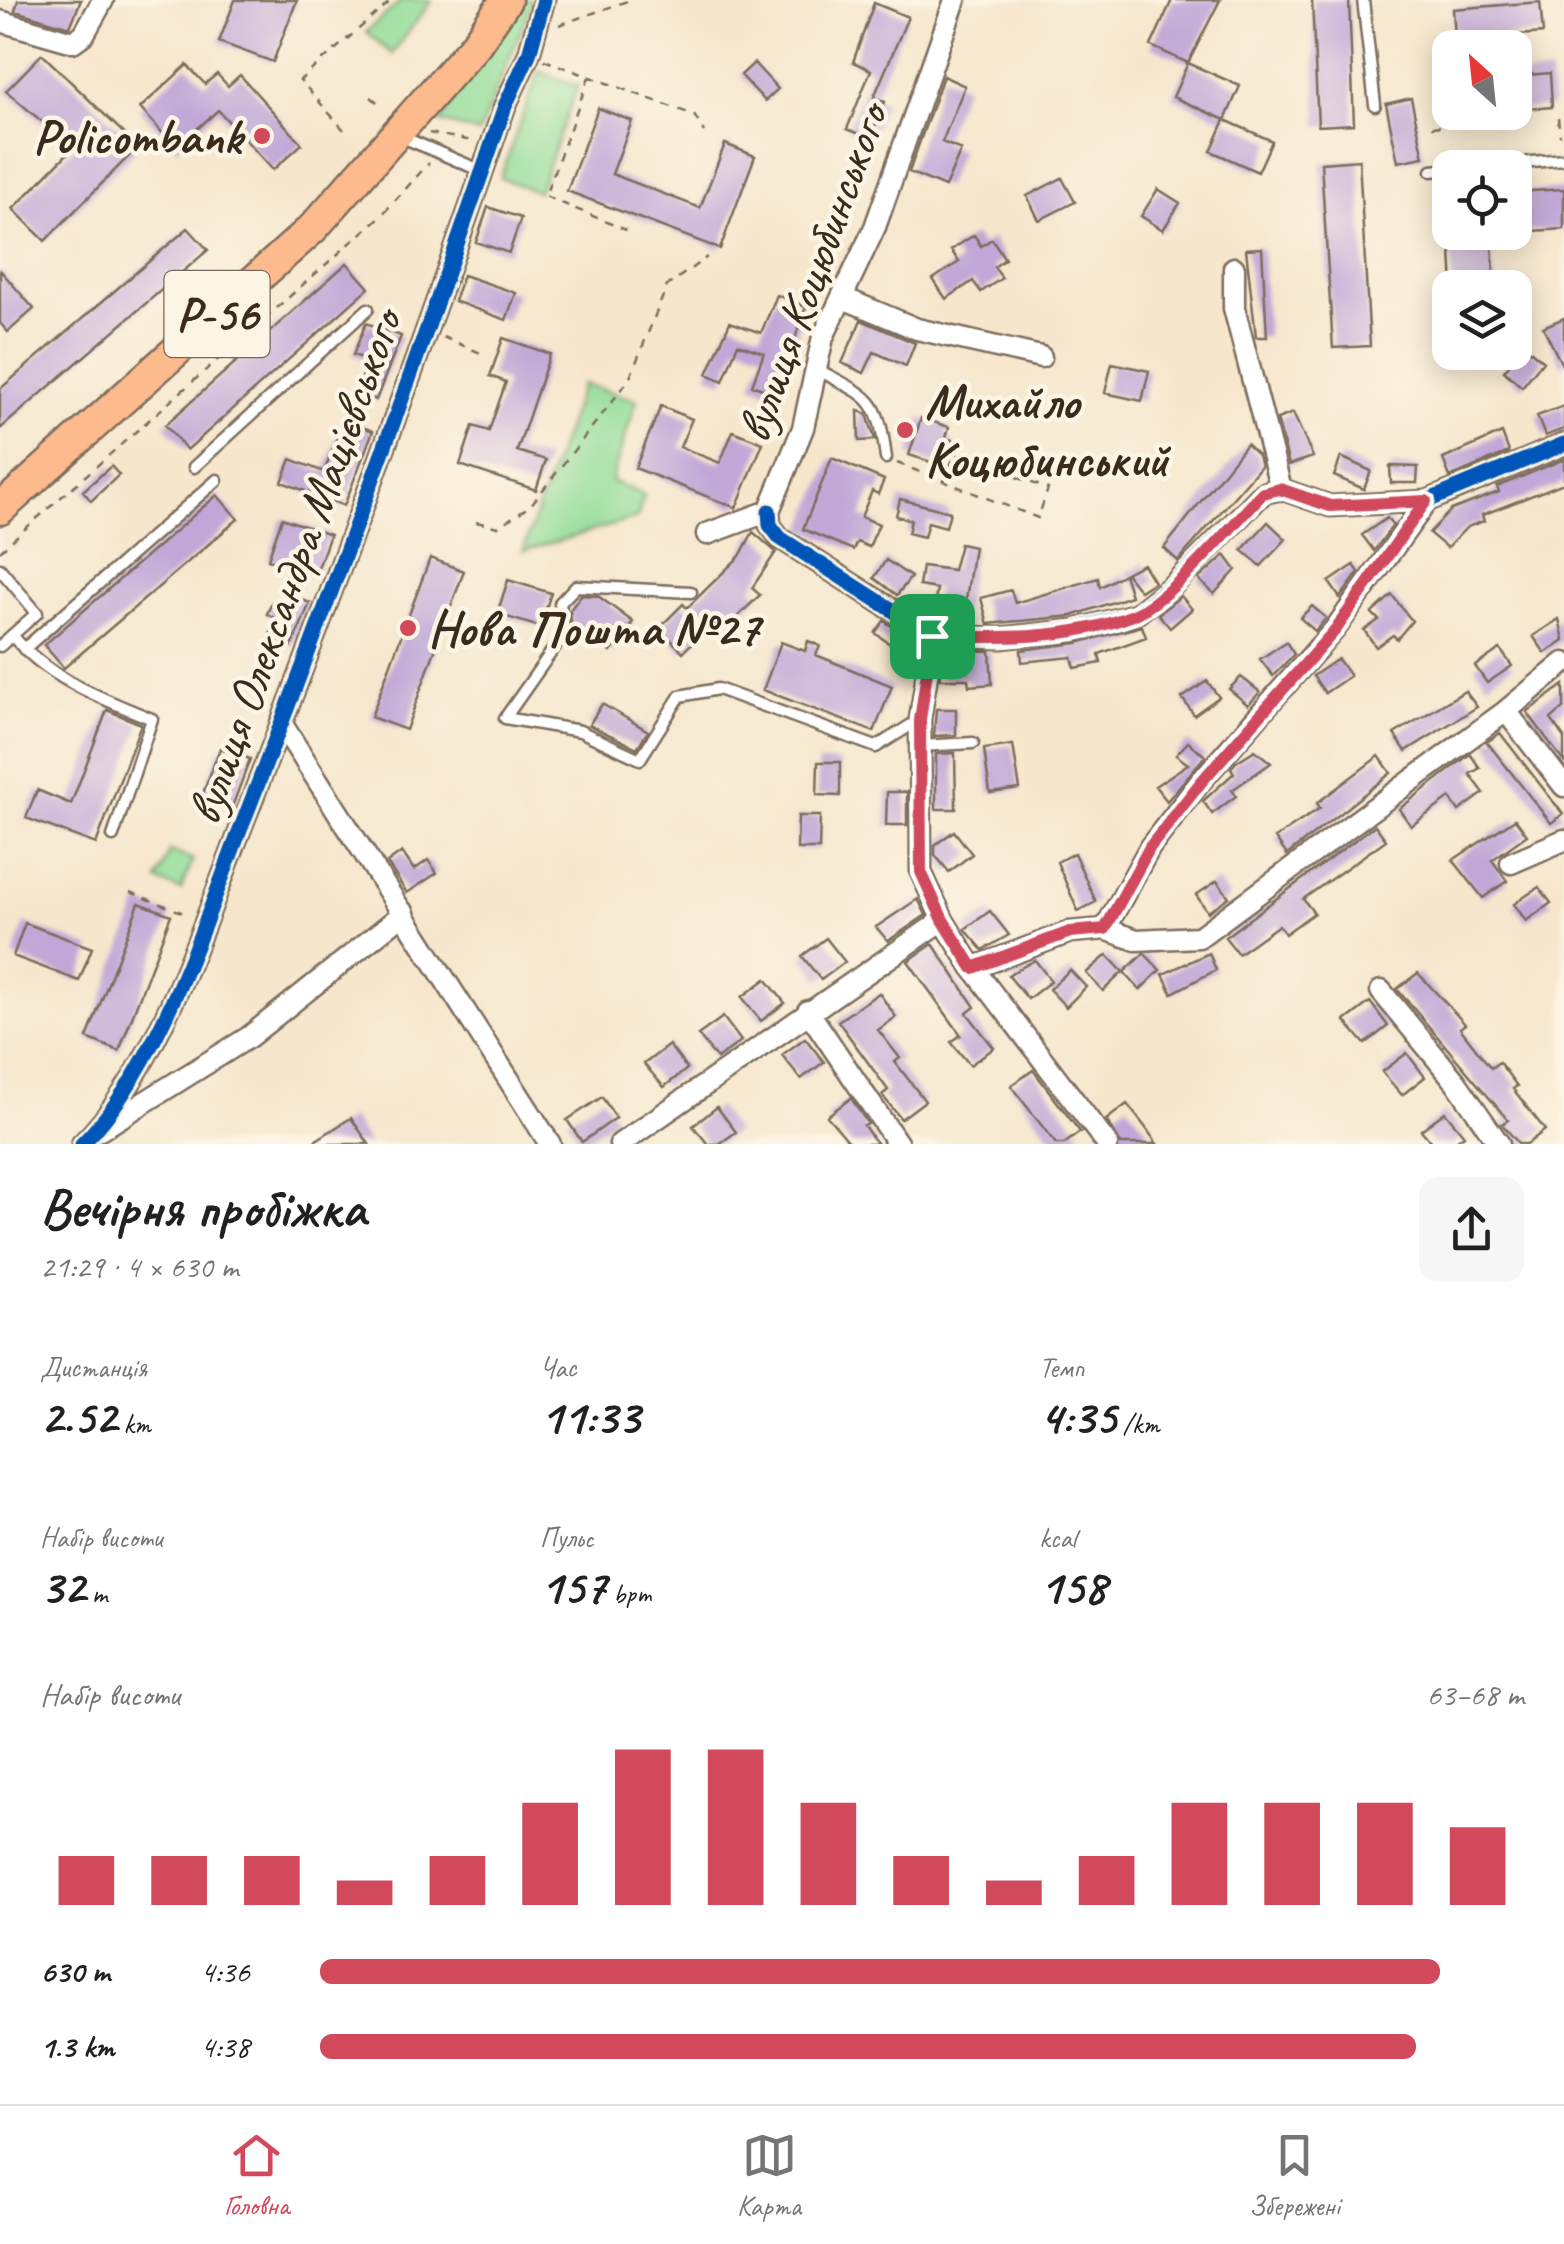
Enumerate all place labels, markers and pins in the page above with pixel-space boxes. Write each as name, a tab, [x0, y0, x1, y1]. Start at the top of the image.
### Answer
place label: Policombank	[33, 105, 246, 168]
marker: Policombank	[251, 125, 273, 147]
place label: Михайло Коцюбинський	[925, 370, 1172, 491]
marker: Михайло Коцюбинський	[894, 419, 916, 441]
pin	[890, 594, 975, 679]
place label: Нова Пошта №27	[428, 597, 764, 660]
marker: Нова Пошта №27	[397, 617, 419, 639]

